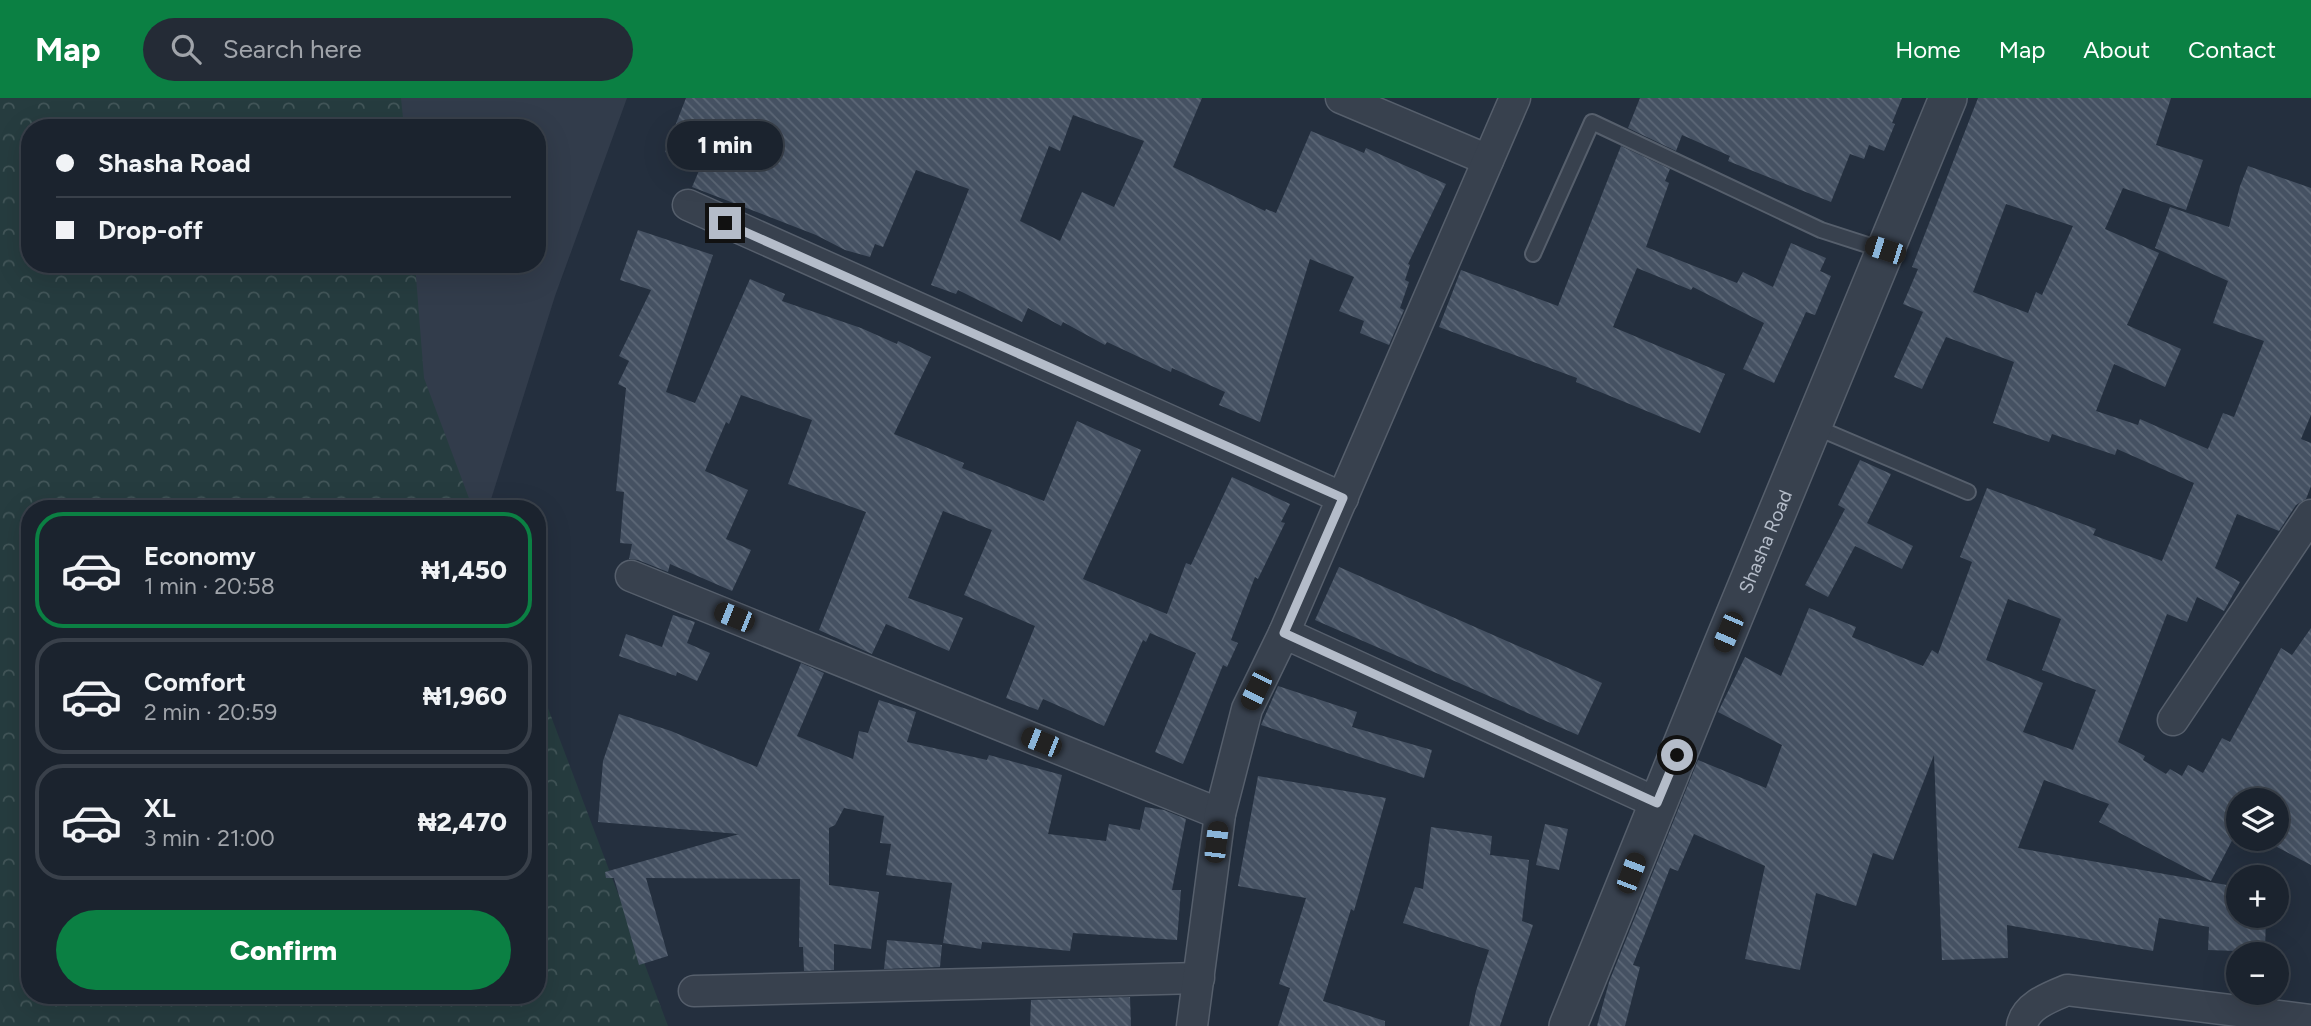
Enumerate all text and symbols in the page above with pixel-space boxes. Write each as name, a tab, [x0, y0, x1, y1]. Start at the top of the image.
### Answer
search box	[143, 18, 633, 81]
text: Map	[35, 30, 101, 69]
icon: search	[167, 30, 205, 68]
text: Search here	[223, 33, 362, 65]
text: Home	[1895, 35, 1961, 64]
text: Map	[1999, 35, 2045, 64]
text: About	[2083, 35, 2150, 64]
text: Contact	[2188, 35, 2276, 64]
callout: 1 min	[667, 122, 783, 170]
text: 1 min	[698, 131, 752, 159]
text: Shasha Road	[98, 147, 251, 179]
route end	[709, 207, 741, 239]
text: Drop-off	[98, 214, 203, 246]
car	[1862, 234, 1909, 266]
street label: Shasha Road	[1734, 486, 1797, 597]
icon: car	[60, 539, 123, 602]
text: Economy	[144, 540, 256, 572]
text: ₦1,450	[421, 554, 507, 586]
text: 1 min · 20:58	[144, 572, 275, 600]
car	[711, 599, 758, 635]
car	[1711, 609, 1746, 655]
icon: car	[60, 665, 123, 728]
text: Comfort	[144, 666, 246, 698]
car	[1238, 667, 1275, 713]
text: ₦1,960	[423, 680, 507, 712]
text: 2 min · 20:59	[144, 698, 277, 726]
car	[1018, 724, 1065, 760]
route start	[1661, 739, 1693, 771]
map controls	[2226, 788, 2289, 1005]
button: layers	[2226, 788, 2289, 851]
icon: car	[60, 791, 123, 854]
text: XL	[144, 792, 176, 824]
text: ₦2,470	[418, 806, 507, 838]
car	[1204, 820, 1229, 864]
text: 3 min · 21:00	[144, 824, 275, 852]
car	[1614, 850, 1649, 896]
button: +	[2226, 865, 2289, 928]
button: Confirm	[56, 910, 511, 990]
button: −	[2226, 942, 2289, 1005]

